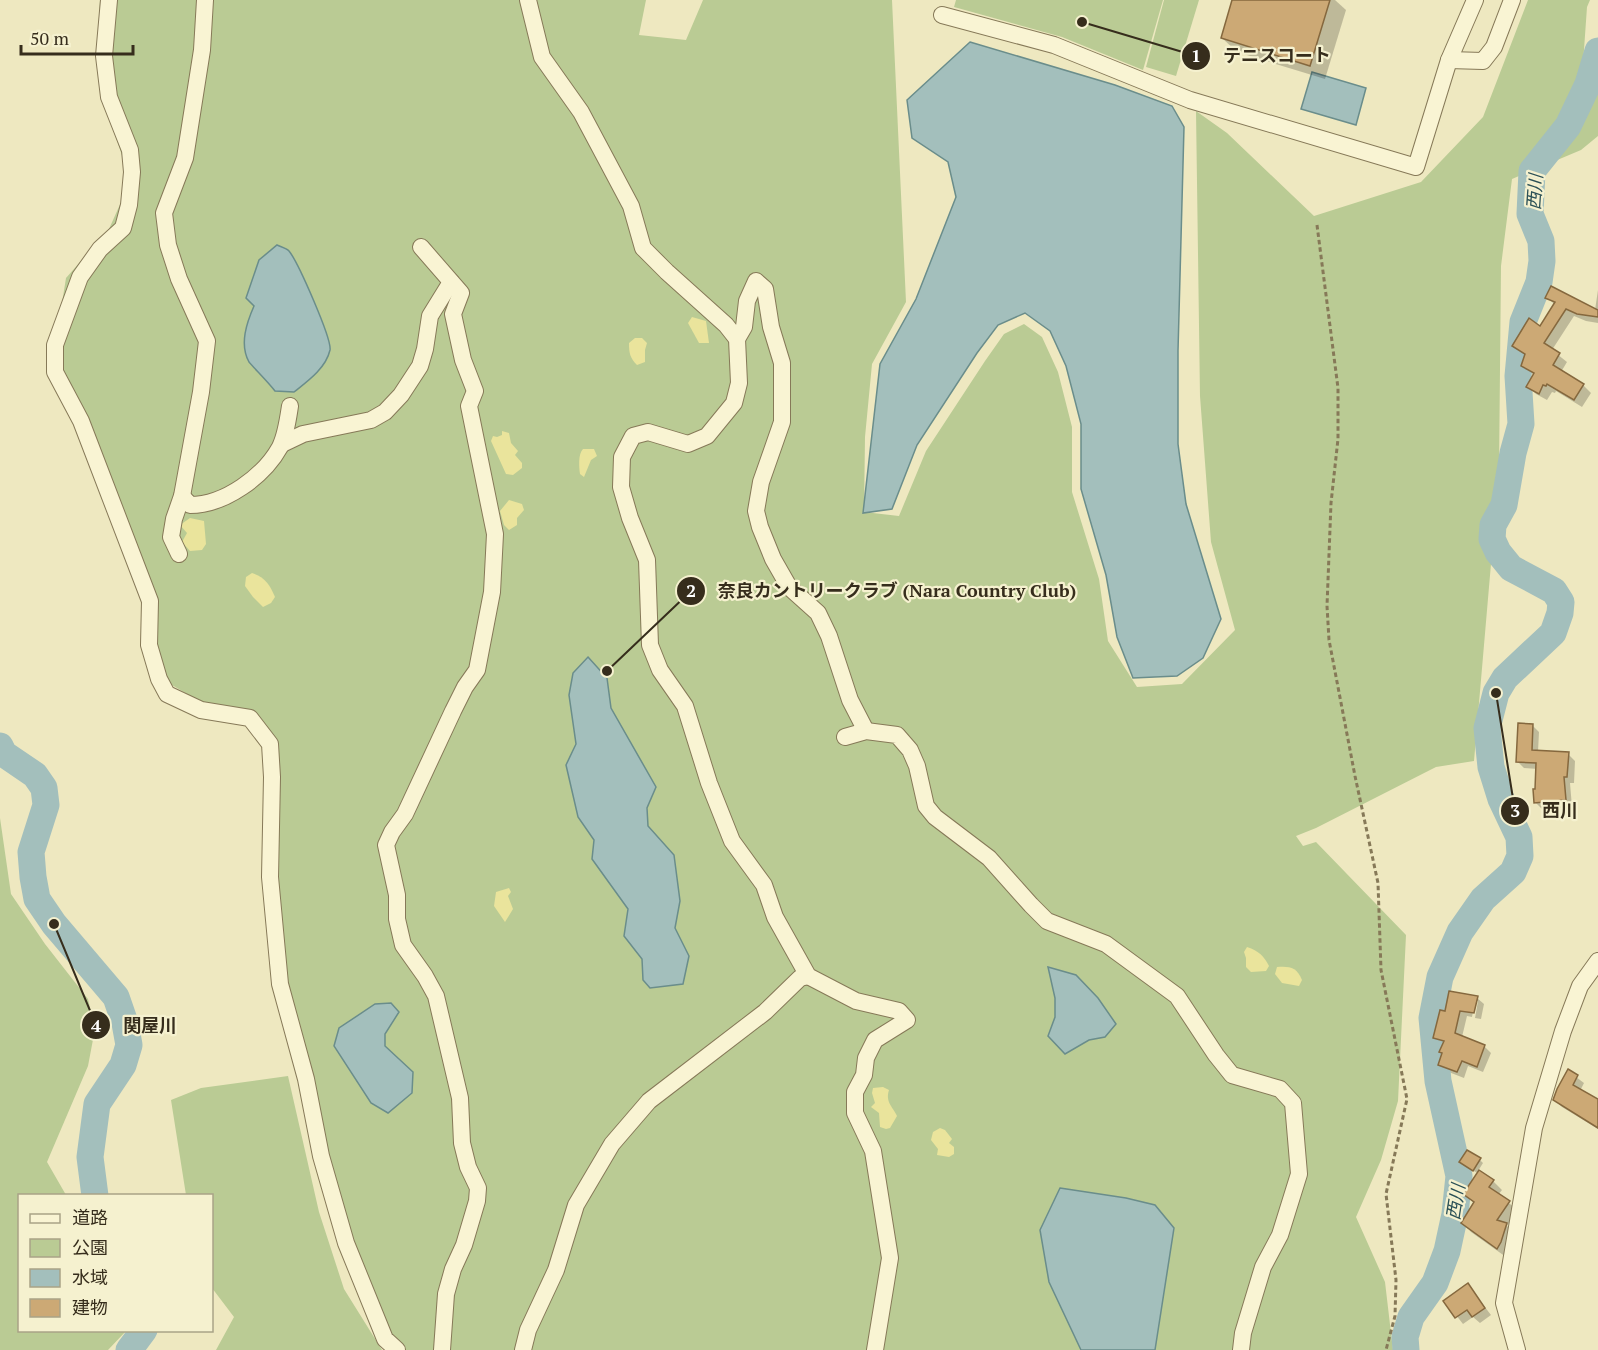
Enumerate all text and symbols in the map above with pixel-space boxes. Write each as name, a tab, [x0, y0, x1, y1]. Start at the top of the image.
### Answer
scale bar	[21, 18, 134, 56]
text: 50 m	[30, 26, 70, 50]
callout: テニスコート	[1181, 38, 1343, 74]
text: 1	[1191, 43, 1201, 67]
text: テニスコート	[1223, 43, 1331, 67]
water label: 西川	[1521, 171, 1547, 211]
callout: 奈良カントリークラブ (Nara Country Club)	[676, 573, 1089, 609]
text: 2	[686, 578, 696, 602]
text: 奈良カントリークラブ (Nara Country Club)	[718, 578, 1076, 602]
callout: 西川	[1500, 793, 1590, 829]
text: 3	[1510, 798, 1520, 822]
text: 西川	[1542, 798, 1578, 822]
callout: 関屋川	[81, 1007, 189, 1043]
text: 4	[91, 1013, 102, 1037]
text: 関屋川	[123, 1013, 177, 1037]
water label: 西川	[1440, 1180, 1470, 1222]
legend	[18, 1194, 213, 1332]
text: 道路	[72, 1205, 108, 1229]
text: 公園	[72, 1235, 108, 1259]
text: 水域	[72, 1265, 108, 1289]
text: 建物	[72, 1295, 108, 1319]

